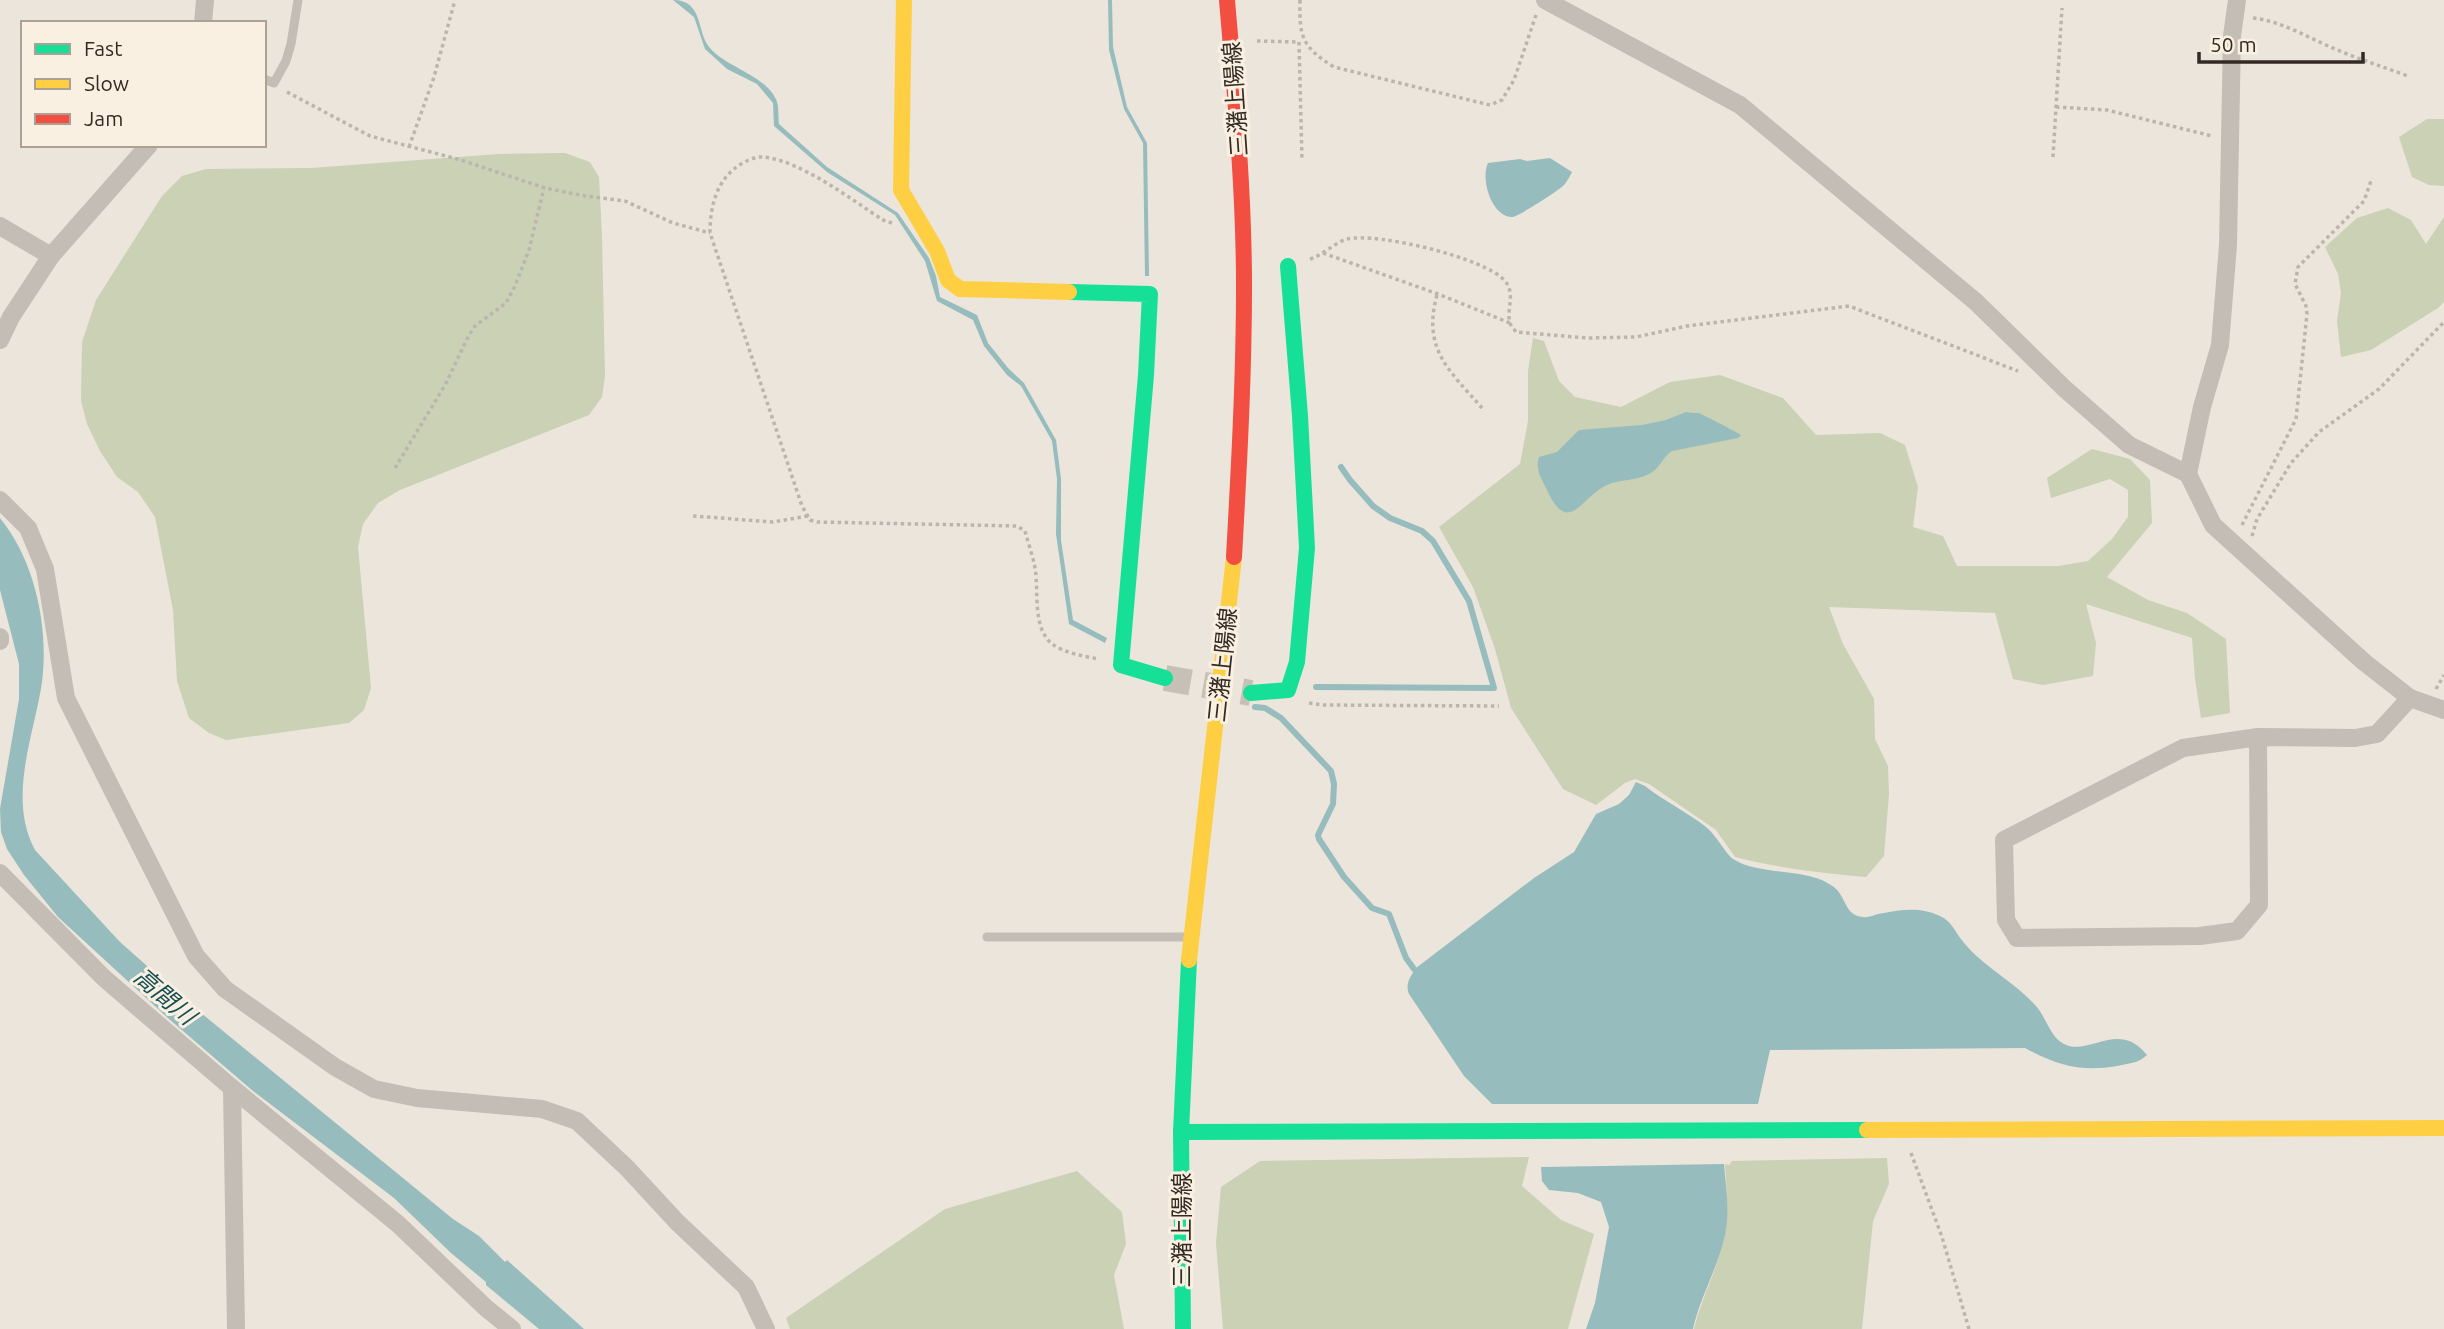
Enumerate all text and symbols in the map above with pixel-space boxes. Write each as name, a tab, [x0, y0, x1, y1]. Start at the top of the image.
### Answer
legend	[21, 21, 266, 147]
scale bar	[2199, 21, 2364, 65]
text: 50 m	[2210, 32, 2257, 56]
text: Fast	[84, 36, 122, 60]
street label: 三潴上陽線	[1219, 41, 1251, 157]
text: Slow	[84, 71, 129, 95]
text: Jam	[84, 106, 123, 130]
street label: 三潴上陽線	[1204, 607, 1240, 723]
water label: 高間川	[129, 962, 203, 1032]
street label: 三潴上陽線	[1169, 1173, 1194, 1288]

